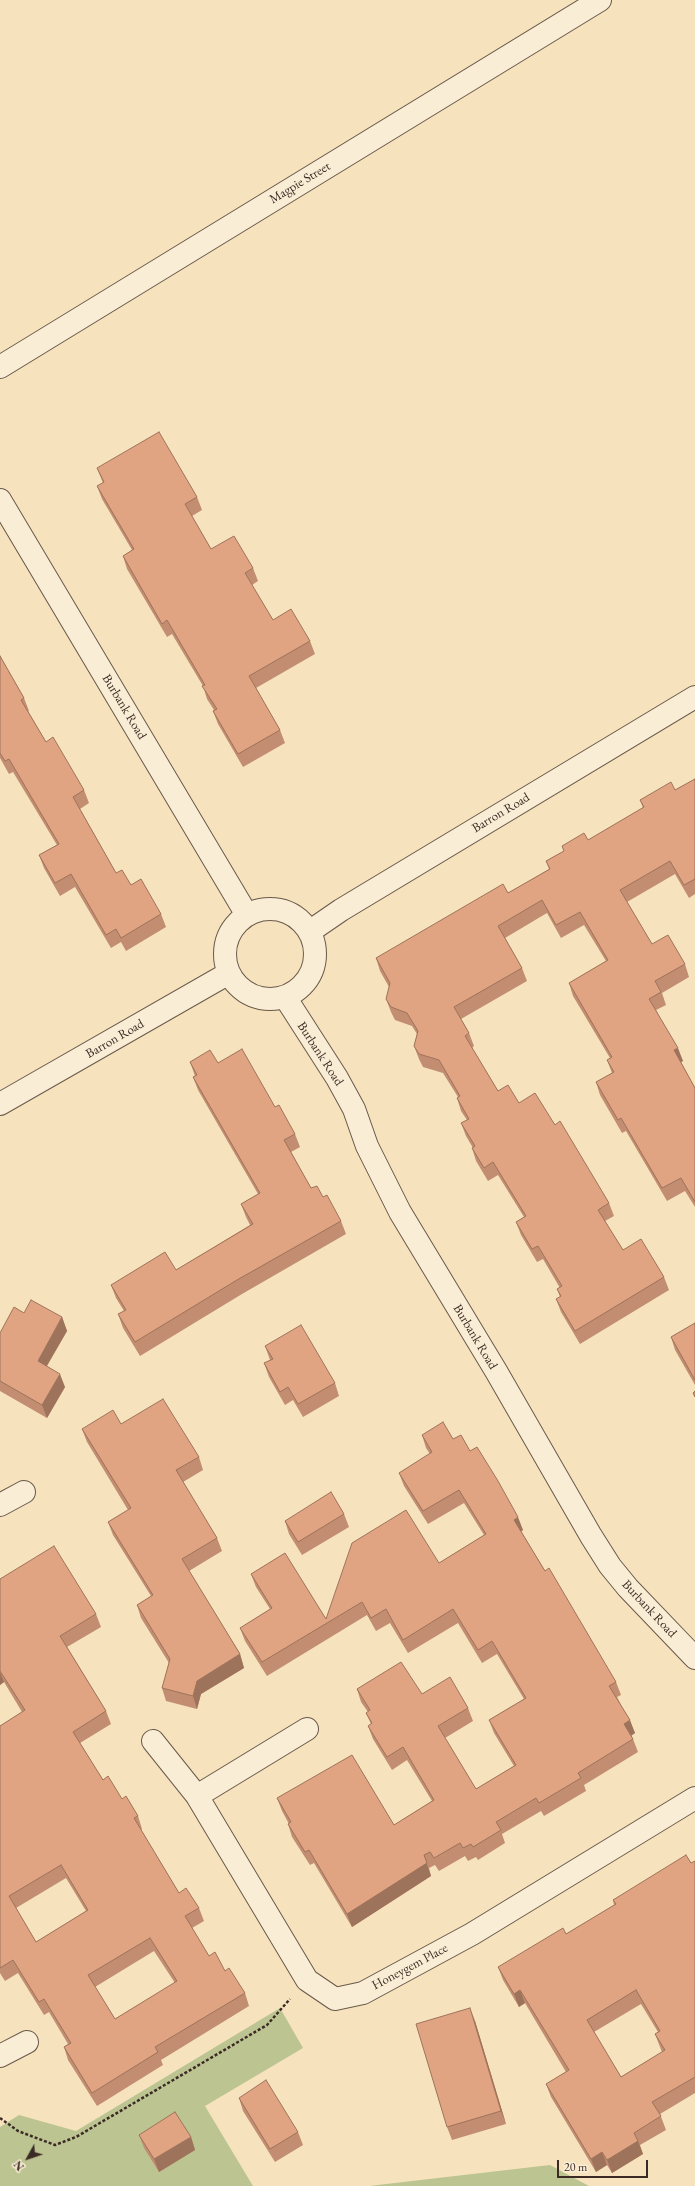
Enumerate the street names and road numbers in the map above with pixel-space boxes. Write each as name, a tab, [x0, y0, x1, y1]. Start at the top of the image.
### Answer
street label: Magpie Street	[267, 159, 333, 207]
street label: Burbank Road	[98, 672, 150, 742]
street label: Barron Road	[469, 790, 533, 836]
street label: Barron Road	[83, 1016, 147, 1062]
street label: Burbank Road	[294, 1019, 346, 1089]
street label: Burbank Road	[449, 1302, 501, 1372]
street label: Burbank Road	[618, 1577, 680, 1641]
street label: Honeygem Place	[369, 1940, 451, 1994]

